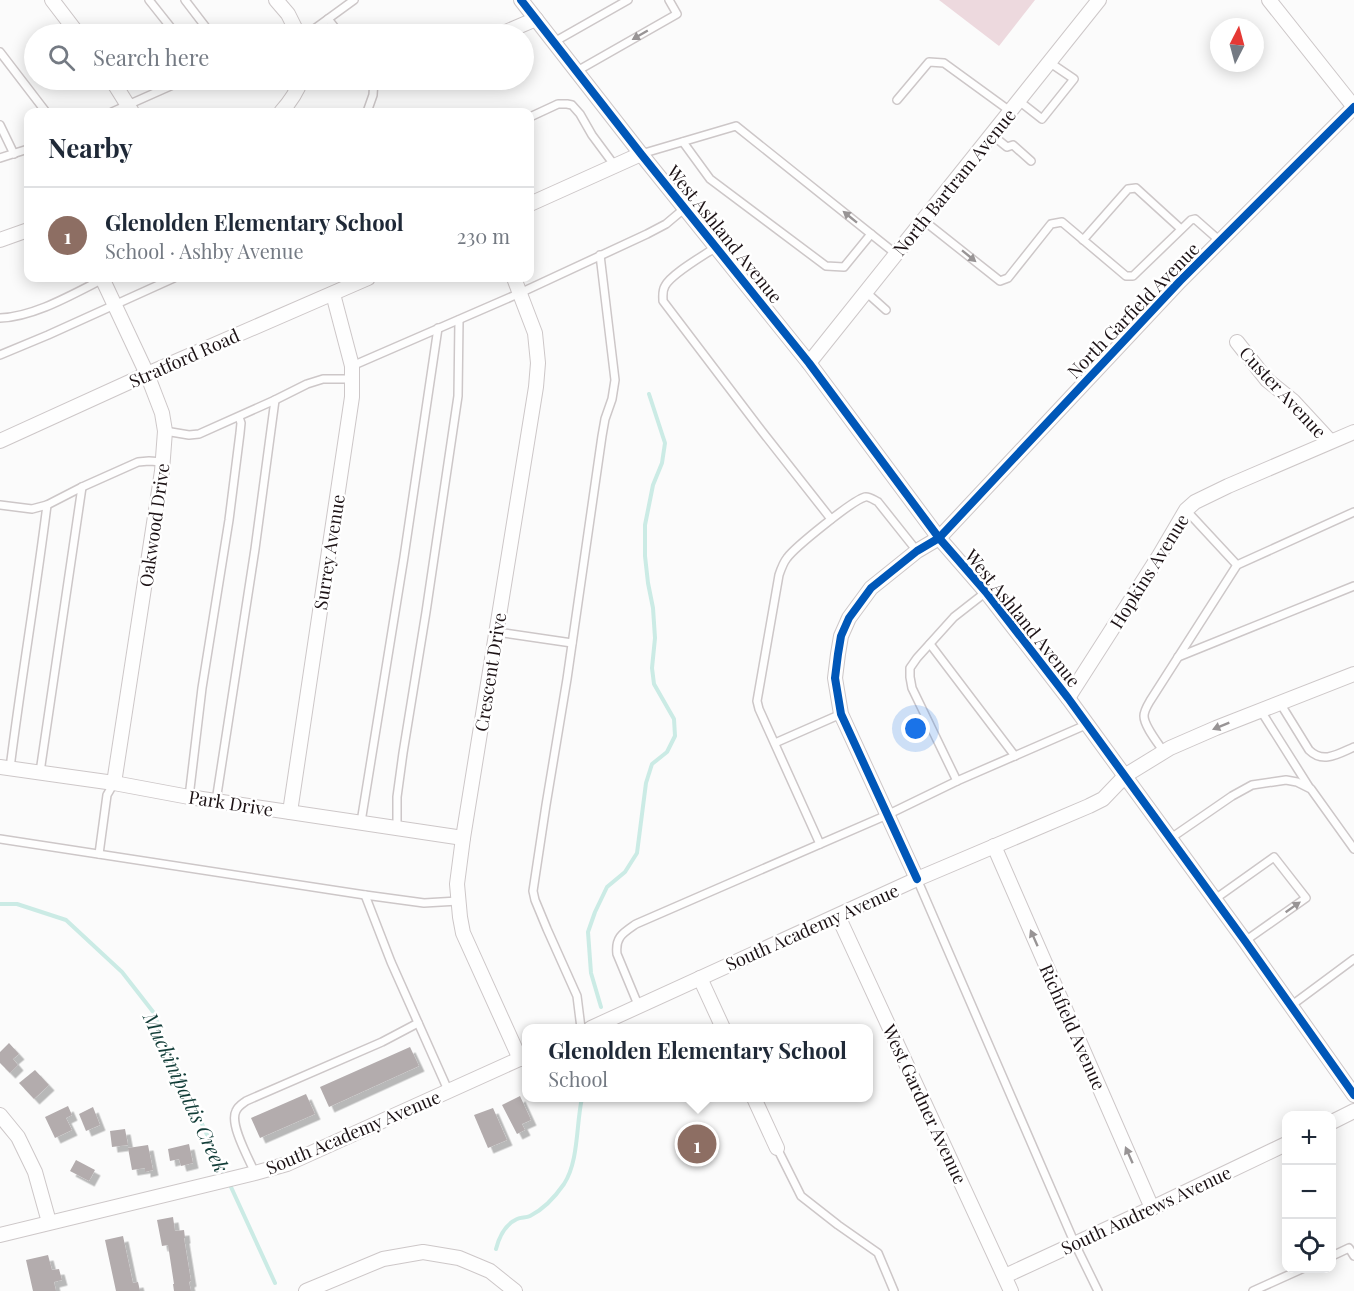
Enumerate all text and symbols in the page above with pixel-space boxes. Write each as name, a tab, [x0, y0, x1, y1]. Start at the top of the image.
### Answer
north arrow	[1210, 18, 1264, 72]
search box	[24, 24, 534, 90]
one-way arrow	[631, 30, 648, 40]
icon: search	[45, 41, 78, 74]
text: Search here	[93, 42, 209, 72]
street label: North Bartram Avenue	[887, 104, 1021, 260]
text: Nearby	[48, 130, 133, 165]
street label: West Ashland Avenue	[661, 159, 788, 308]
text: Glenolden Elementary School	[105, 207, 404, 237]
one-way arrow	[843, 212, 858, 224]
text: 1	[64, 222, 71, 249]
text: 230 m	[457, 222, 510, 249]
text: School · Ashby Avenue	[105, 237, 304, 264]
street label: North Garfield Avenue	[1062, 237, 1204, 383]
one-way arrow	[961, 250, 977, 263]
street label: Stratford Road	[125, 323, 244, 393]
street label: Custer Avenue	[1234, 341, 1332, 443]
street label: Oakwood Drive	[133, 462, 175, 588]
street label: Surrey Avenue	[308, 493, 350, 611]
street label: Hopkins Avenue	[1104, 509, 1194, 633]
street label: West Ashland Avenue	[959, 543, 1086, 692]
street label: Crescent Drive	[469, 611, 511, 733]
your location	[901, 714, 930, 743]
one-way arrow	[1212, 721, 1230, 731]
street label: Park Drive	[187, 784, 275, 822]
street label: South Academy Avenue	[722, 878, 902, 976]
one-way arrow	[1285, 901, 1301, 913]
one-way arrow	[1029, 929, 1038, 946]
street label: Richfield Avenue	[1035, 960, 1111, 1094]
water label: Muckinipattis Creek	[138, 1007, 236, 1176]
street label: West Gardner Avenue	[877, 1020, 972, 1188]
popup	[522, 1024, 873, 1102]
text: Glenolden Elementary School	[548, 1035, 847, 1065]
text: School	[548, 1065, 608, 1092]
street label: South Academy Avenue	[262, 1084, 444, 1180]
map controls	[1282, 1111, 1336, 1273]
button: +	[1282, 1111, 1336, 1165]
pin: 1	[678, 1122, 716, 1166]
one-way arrow	[1124, 1146, 1133, 1163]
street label: South Andrews Avenue	[1057, 1160, 1235, 1260]
button: −	[1282, 1165, 1336, 1219]
button: locate	[1282, 1219, 1336, 1273]

